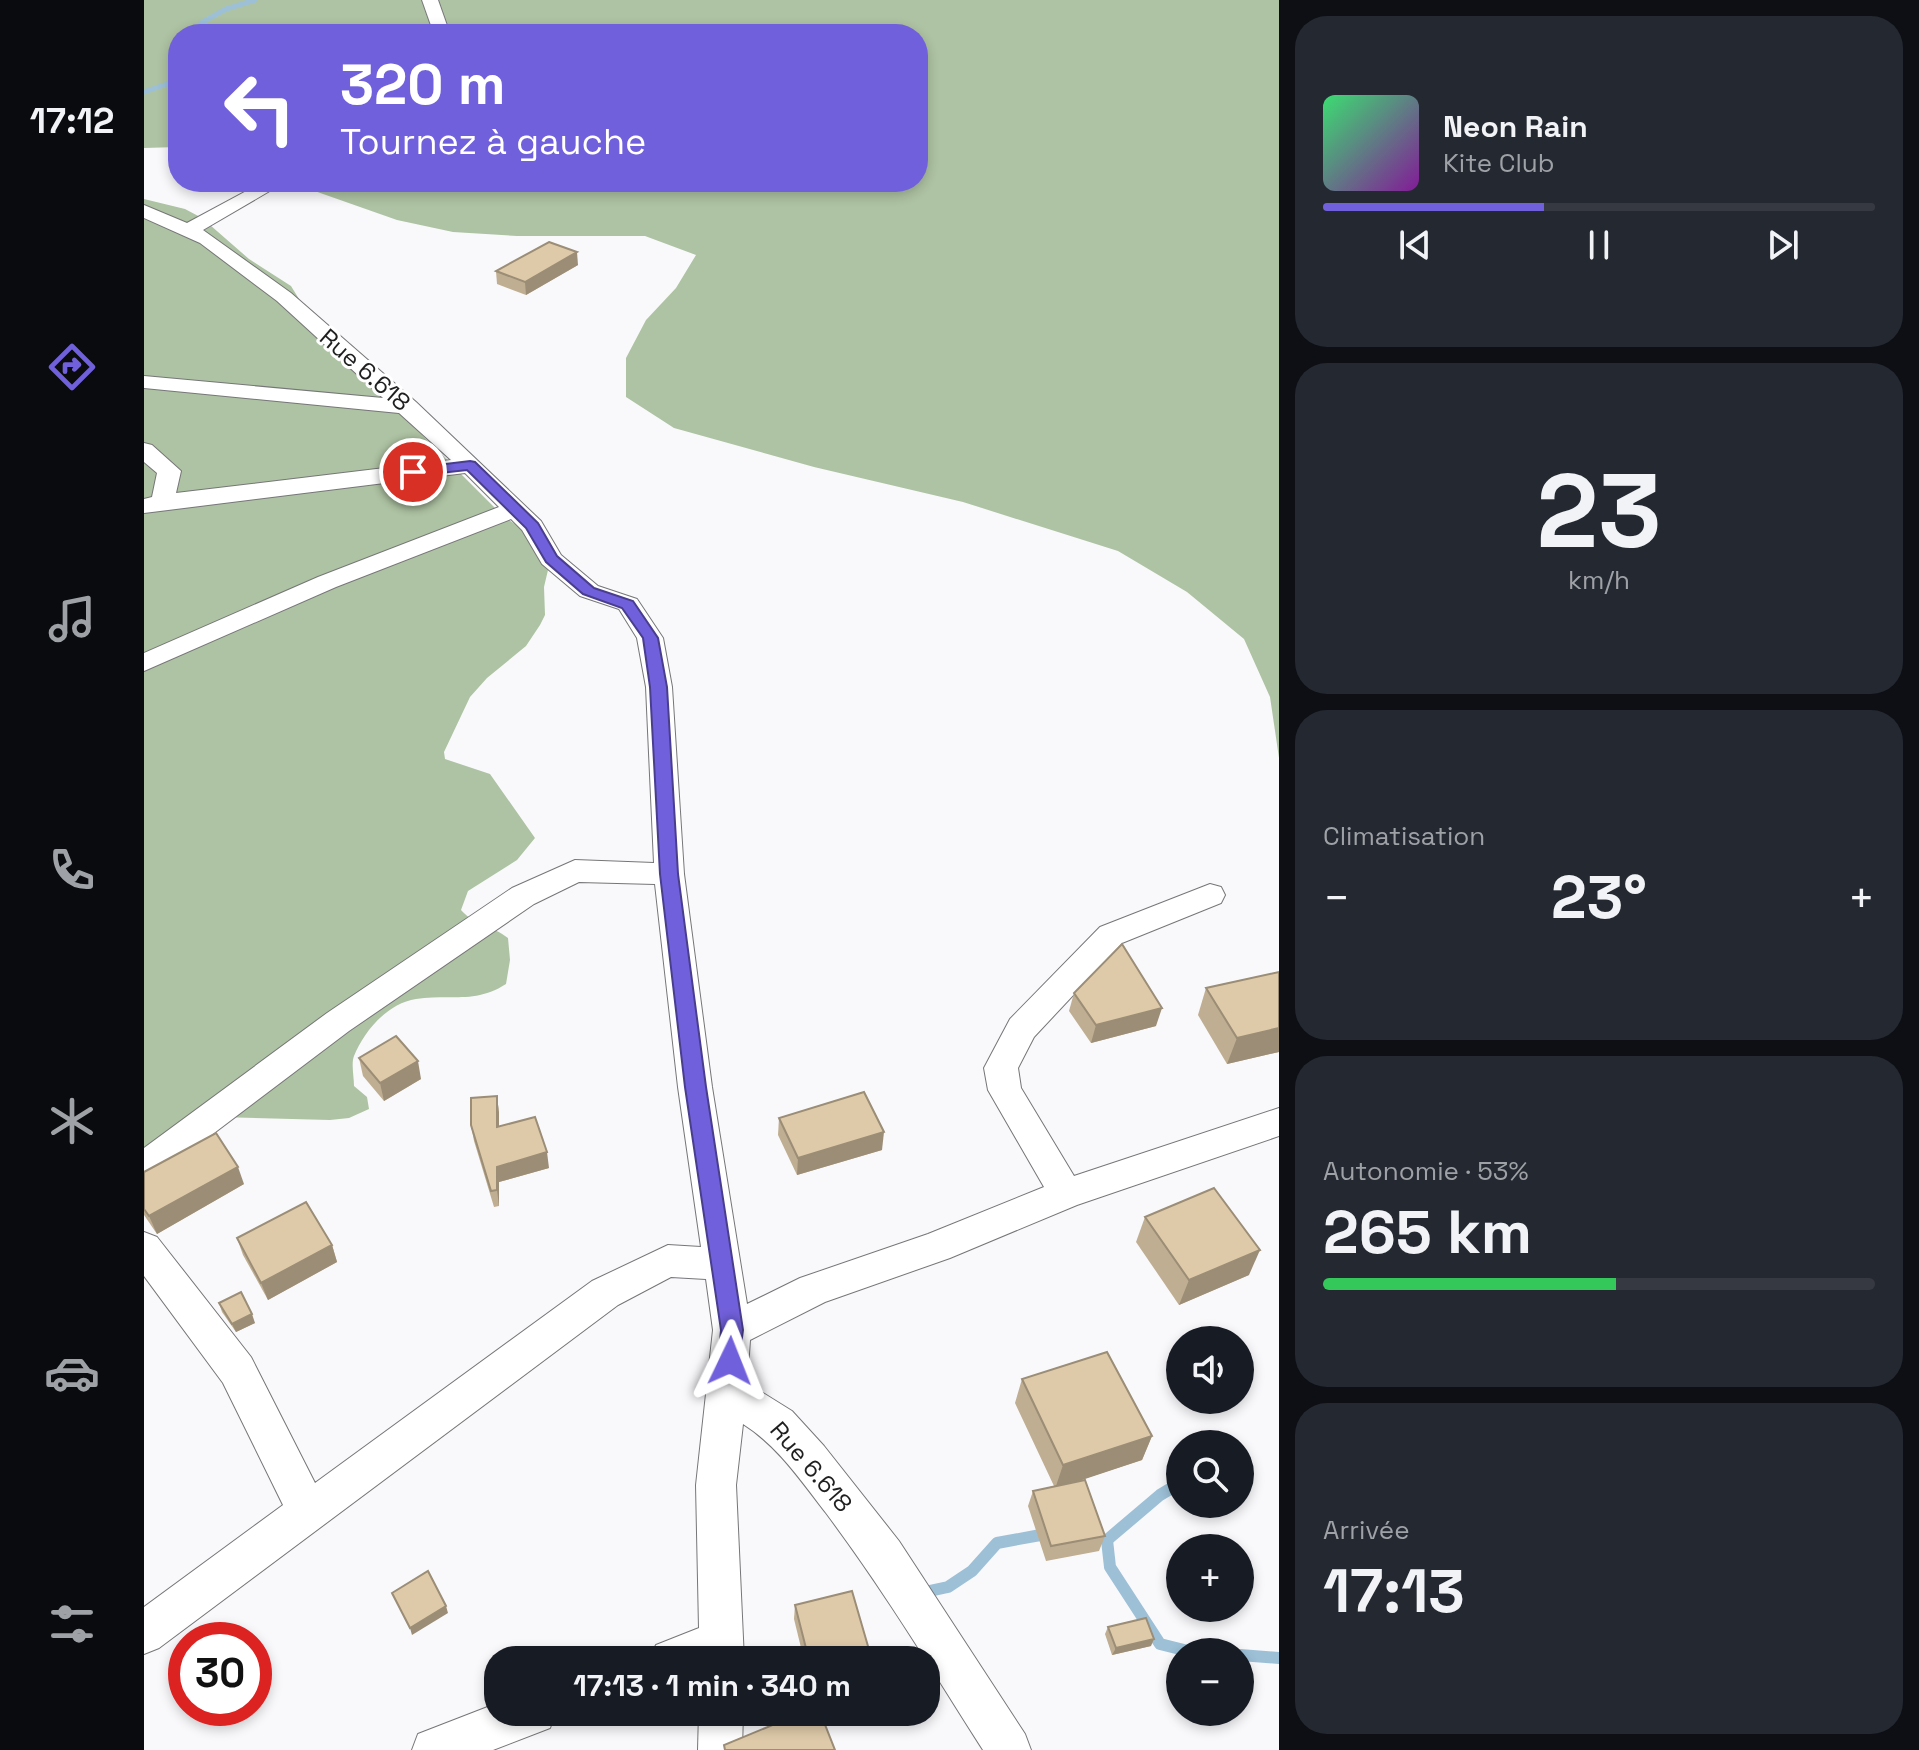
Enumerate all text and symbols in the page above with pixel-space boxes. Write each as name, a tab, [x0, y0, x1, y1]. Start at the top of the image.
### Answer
text: 320 m	[340, 49, 506, 120]
icon: left	[208, 56, 312, 160]
text: 17:12	[30, 98, 114, 144]
text: Neon Rain	[1443, 107, 1588, 146]
text: Tournez à gauche	[340, 119, 646, 165]
text: Kite Club	[1443, 146, 1555, 180]
icon: previous	[1393, 223, 1437, 267]
icon: pause	[1577, 223, 1621, 267]
icon: next	[1761, 223, 1805, 267]
street label: Rue 6.618	[314, 322, 417, 418]
icon: directions	[44, 339, 100, 395]
pin	[379, 438, 447, 506]
text: 23	[1536, 445, 1662, 577]
icon: arrive	[391, 450, 435, 494]
text: km/h	[1568, 563, 1630, 597]
icon: music	[44, 591, 100, 647]
text: Climatisation	[1323, 819, 1485, 853]
icon: phone	[44, 842, 100, 898]
text: 23°	[1551, 859, 1647, 936]
text: −	[1323, 870, 1350, 926]
text: +	[1848, 870, 1875, 926]
icon: climate	[44, 1093, 100, 1149]
text: Autonomie · 53%	[1323, 1154, 1529, 1188]
text: 265 km	[1323, 1194, 1532, 1271]
position arrow	[688, 1319, 772, 1403]
map controls	[1166, 1326, 1254, 1726]
button: sound	[1166, 1326, 1254, 1414]
icon: car	[44, 1345, 100, 1401]
street label: Rue 6.618	[763, 1415, 859, 1518]
button: search	[1166, 1430, 1254, 1518]
text: Arrivée	[1323, 1513, 1410, 1547]
button: +	[1166, 1534, 1254, 1622]
text: 17:13	[1323, 1553, 1465, 1630]
icon: filters	[44, 1596, 100, 1652]
speed limit sign: 30	[168, 1622, 272, 1726]
button: −	[1166, 1638, 1254, 1726]
text: 17:13 · 1 min · 340 m	[573, 1666, 851, 1705]

